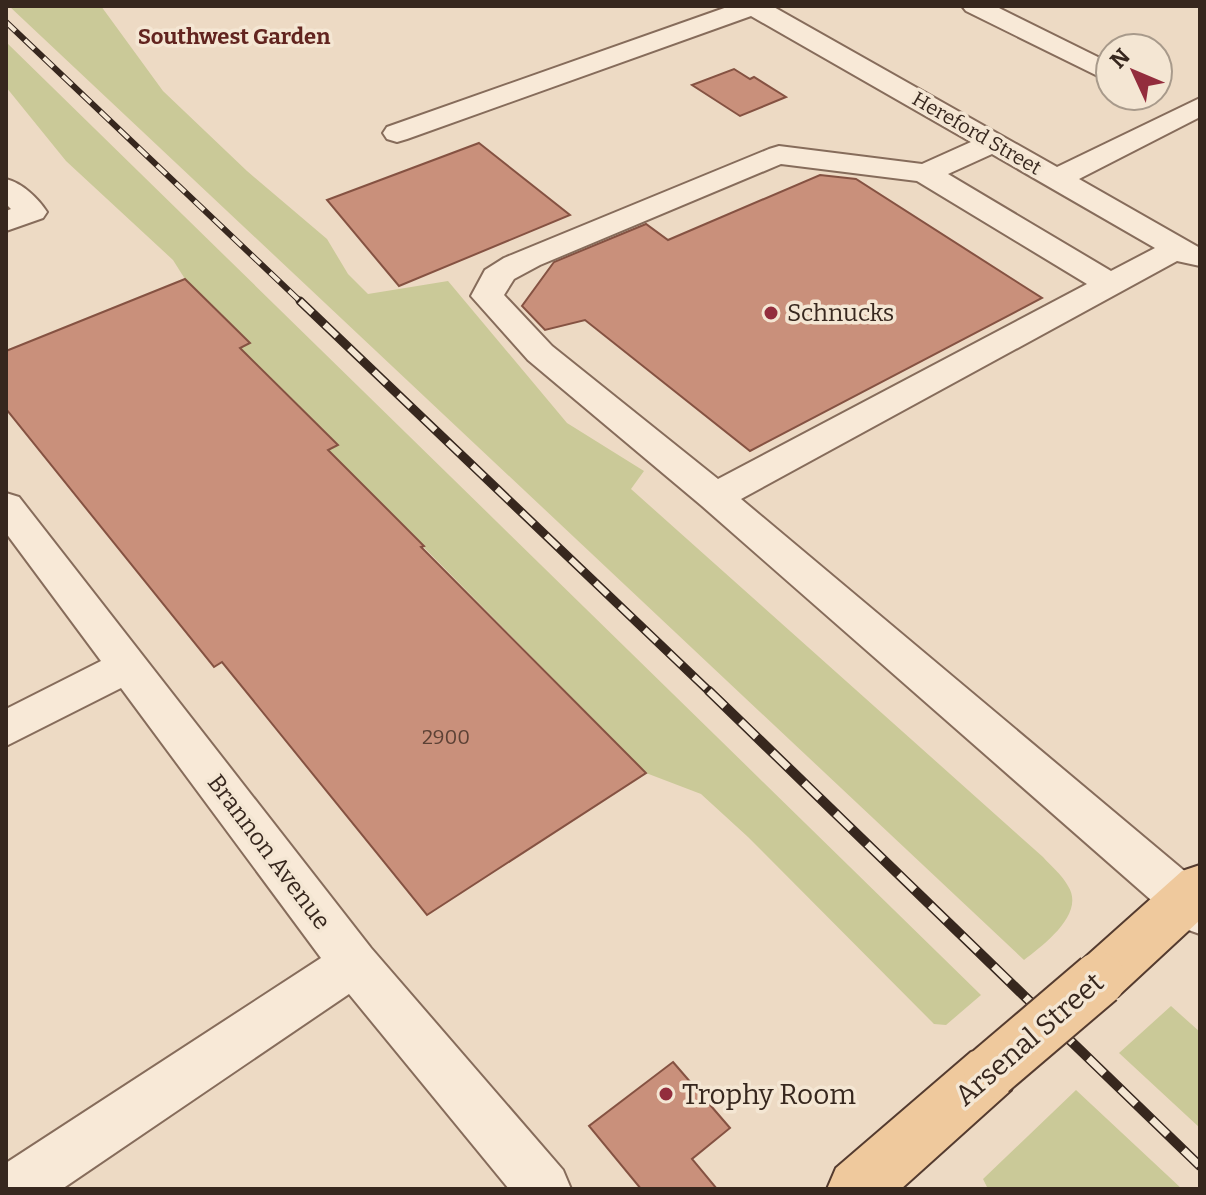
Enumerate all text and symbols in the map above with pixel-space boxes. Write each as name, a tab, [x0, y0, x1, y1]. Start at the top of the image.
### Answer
district label: Southwest Garden	[138, 23, 330, 50]
north arrow	[1094, 32, 1174, 112]
text: N	[1104, 43, 1136, 74]
street label: Hereford Street	[908, 86, 1046, 180]
place label: Schnucks	[787, 299, 894, 327]
marker: Schnucks	[762, 304, 780, 322]
house number: 2900	[422, 725, 470, 749]
street label: Brannon Avenue	[202, 769, 336, 935]
street label: Arsenal Street	[948, 966, 1110, 1112]
place label: Trophy Room	[682, 1078, 856, 1111]
marker: Trophy Room	[657, 1085, 675, 1103]

